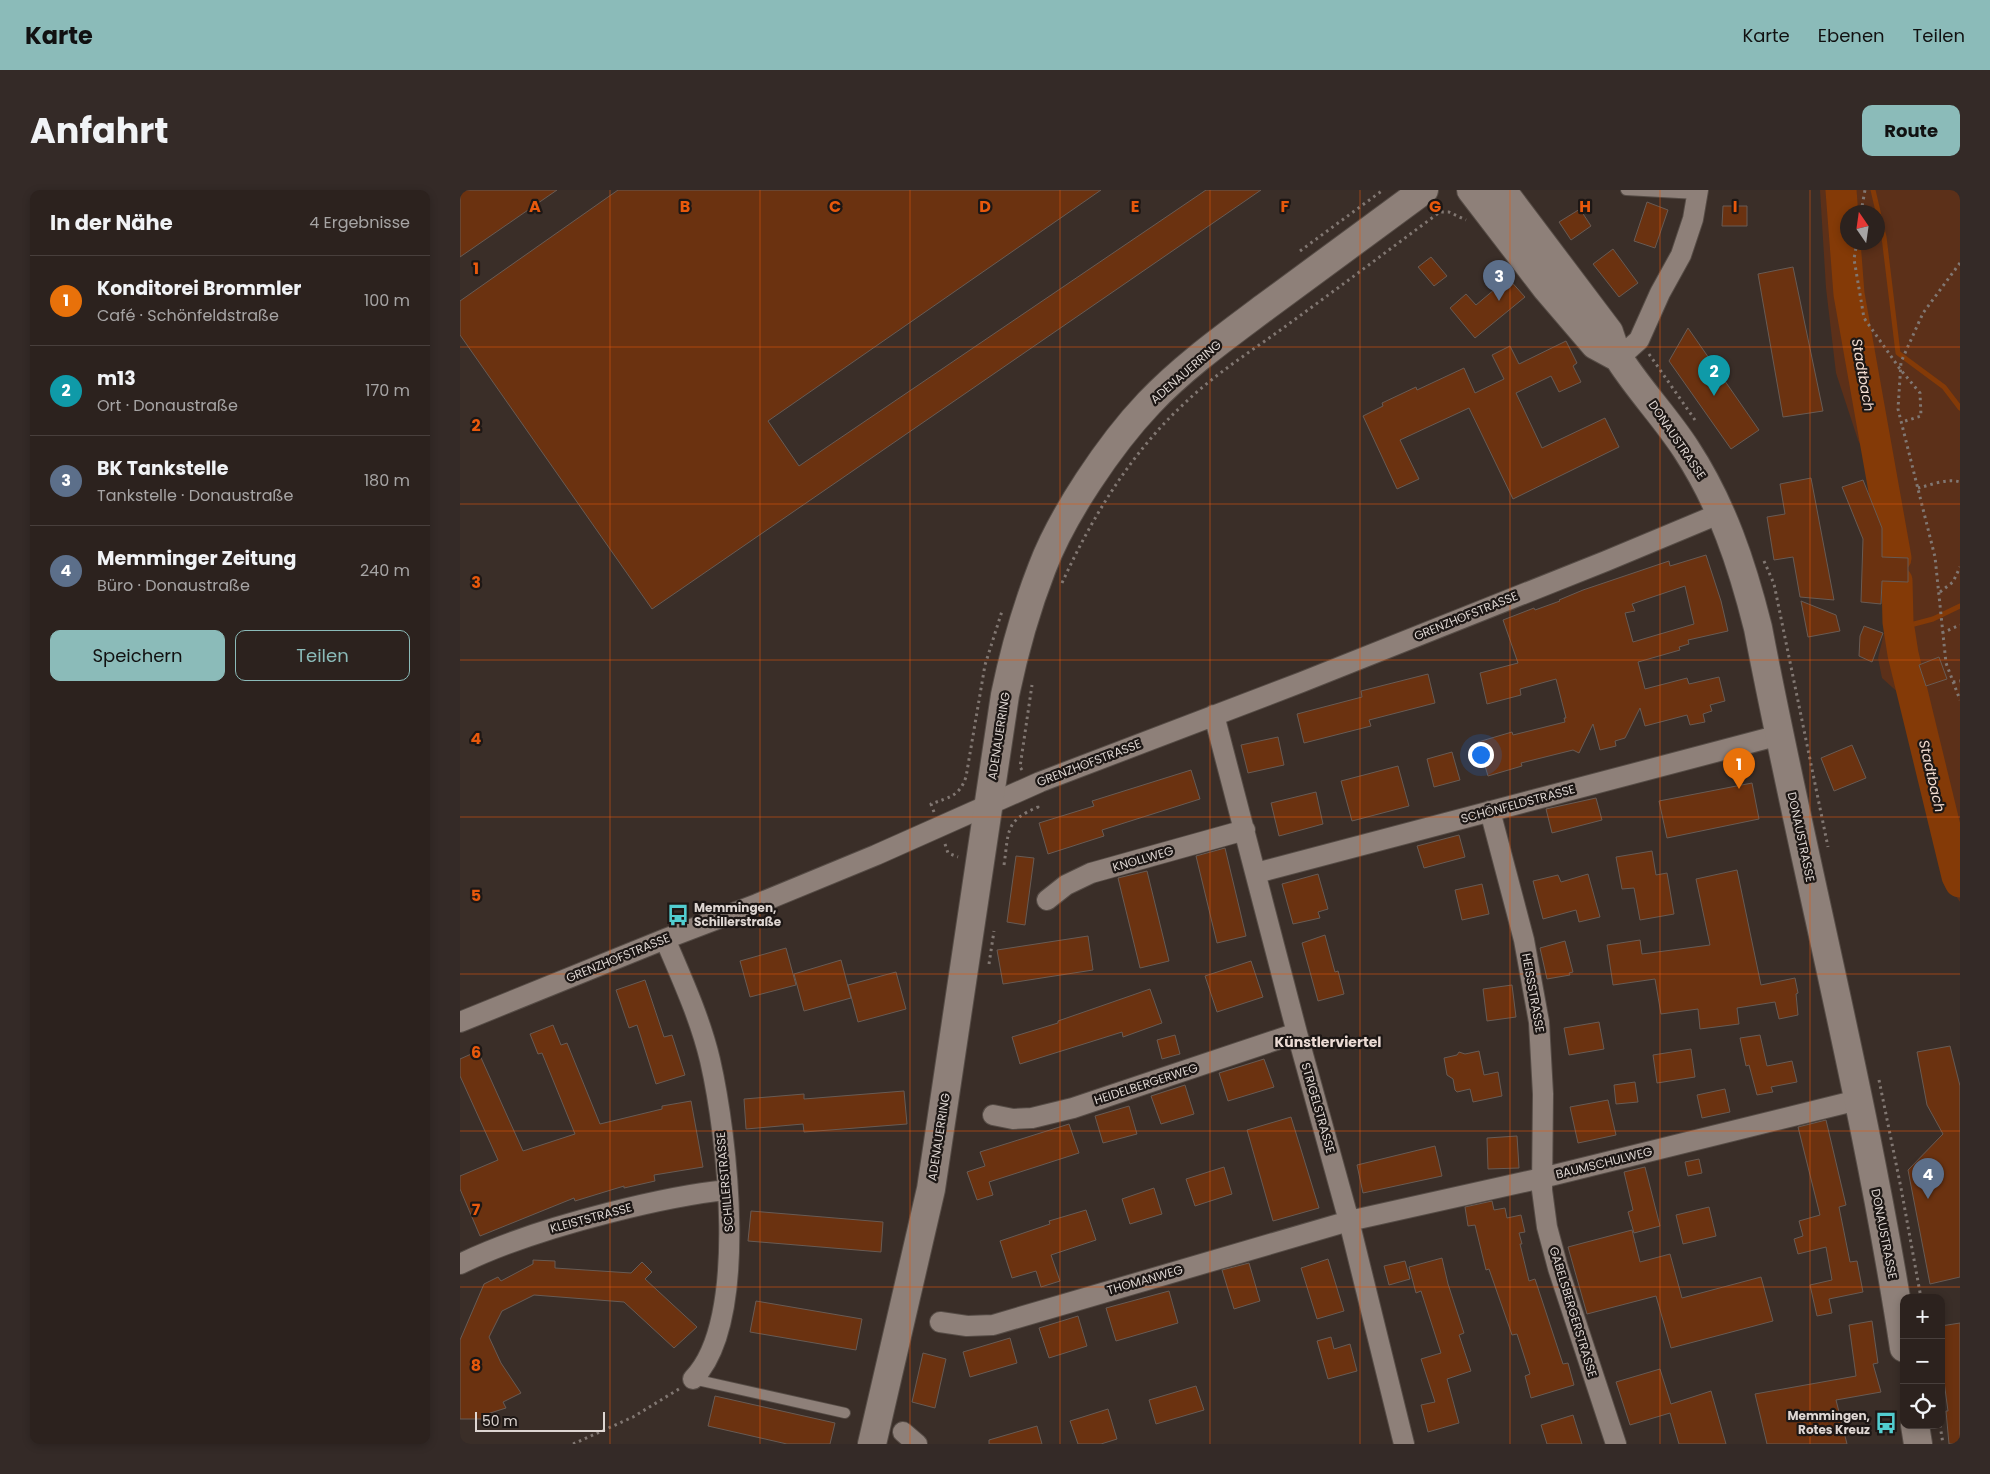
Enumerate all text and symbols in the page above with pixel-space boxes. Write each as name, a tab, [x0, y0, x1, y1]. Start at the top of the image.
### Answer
text: Karte	[25, 19, 93, 52]
text: Karte	[1742, 23, 1790, 48]
text: Ebenen	[1818, 23, 1885, 48]
text: Teilen	[1913, 23, 1965, 48]
button: Route	[1862, 105, 1960, 156]
text: Anfahrt	[30, 106, 169, 155]
text: A	[529, 195, 541, 218]
text: B	[680, 195, 690, 218]
text: C	[829, 195, 841, 218]
text: D	[979, 195, 991, 218]
text: E	[1131, 195, 1139, 218]
text: F	[1281, 195, 1290, 218]
text: G	[1429, 195, 1441, 218]
text: H	[1579, 195, 1591, 218]
text: I	[1733, 195, 1737, 218]
north arrow	[1840, 205, 1885, 250]
text: In der Nähe	[50, 208, 173, 237]
text: 4 Ergebnisse	[309, 211, 410, 234]
text: 1	[473, 257, 479, 280]
pin: 3	[1483, 260, 1515, 301]
text: Konditorei Brommler	[97, 275, 301, 302]
text: 1	[63, 289, 69, 312]
text: 100 m	[364, 289, 410, 312]
text: Café · Schönfeldstraße	[97, 304, 279, 327]
street label: ADENAUERRING	[1147, 336, 1225, 407]
water label: Stadtbach	[1847, 337, 1879, 413]
pin: 2	[1698, 355, 1730, 396]
text: m13	[97, 365, 136, 392]
text: 2	[61, 379, 71, 402]
text: 170 m	[365, 379, 410, 402]
text: Ort · Donaustraße	[97, 394, 238, 417]
street label: DONAUSTRASSE	[1645, 397, 1710, 482]
text: 2	[471, 414, 481, 437]
text: BK Tankstelle	[97, 455, 228, 482]
text: 3	[61, 469, 71, 492]
text: 180 m	[364, 469, 410, 492]
text: Tankstelle · Donaustraße	[97, 484, 293, 507]
text: Memminger Zeitung	[97, 545, 296, 572]
text: 4	[61, 559, 71, 582]
text: 240 m	[360, 559, 410, 582]
text: 3	[471, 571, 481, 594]
text: Büro · Donaustraße	[97, 574, 250, 597]
street label: GRENZHOFSTRASSE	[1411, 587, 1520, 644]
button: Speichern	[50, 630, 225, 681]
button: Teilen	[235, 630, 410, 681]
street label: ADENAUERRING	[983, 691, 1014, 781]
text: 4	[471, 727, 482, 750]
street label: GRENZHOFSTRASSE	[1034, 735, 1144, 790]
water label: Stadtbach	[1914, 738, 1950, 814]
your location	[1468, 742, 1494, 768]
pin: 1	[1723, 748, 1755, 789]
street label: SCHÖNFELDSTRASSE	[1459, 780, 1577, 827]
street label: DONAUSTRASSE	[1784, 790, 1819, 884]
street label: KNOLLWEG	[1110, 842, 1175, 875]
text: 5	[471, 884, 481, 907]
place label: Memmingen, Schillerstraße	[694, 899, 782, 930]
bus stop icon: Memmingen, Schillerstraße	[665, 902, 691, 928]
street label: GRENZHOFSTRASSE	[563, 929, 672, 986]
street label: HEISSSTRASSE	[1518, 952, 1549, 1034]
district label: Künstlerviertel	[1275, 1032, 1381, 1052]
text: 6	[471, 1041, 481, 1064]
street label: HEIDELBERGERWEG	[1092, 1059, 1200, 1108]
street label: STRIGELSTRASSE	[1297, 1061, 1340, 1155]
street label: ADENAUERRING	[923, 1092, 954, 1182]
street label: SCHILLERSTRASSE	[712, 1131, 737, 1233]
street label: BAUMSCHULWEG	[1554, 1142, 1654, 1183]
pin: 4	[1912, 1158, 1944, 1199]
street label: DONAUSTRASSE	[1867, 1187, 1902, 1281]
text: 7	[472, 1198, 481, 1221]
street label: KLEISTSTRASSE	[548, 1198, 634, 1237]
street label: GABELSBERGERSTRASSE	[1545, 1244, 1601, 1379]
street label: THOMANWEG	[1105, 1261, 1185, 1298]
map controls	[1900, 1294, 1945, 1429]
button: +	[1900, 1294, 1945, 1339]
button: −	[1900, 1339, 1945, 1384]
text: 8	[471, 1354, 481, 1377]
button: locate	[1900, 1384, 1945, 1429]
place label: Memmingen, Rotes Kreuz	[1787, 1407, 1870, 1438]
scale bar	[475, 1409, 605, 1432]
bus stop icon: Memmingen, Rotes Kreuz	[1873, 1410, 1899, 1436]
text: 50 m	[482, 1411, 518, 1431]

